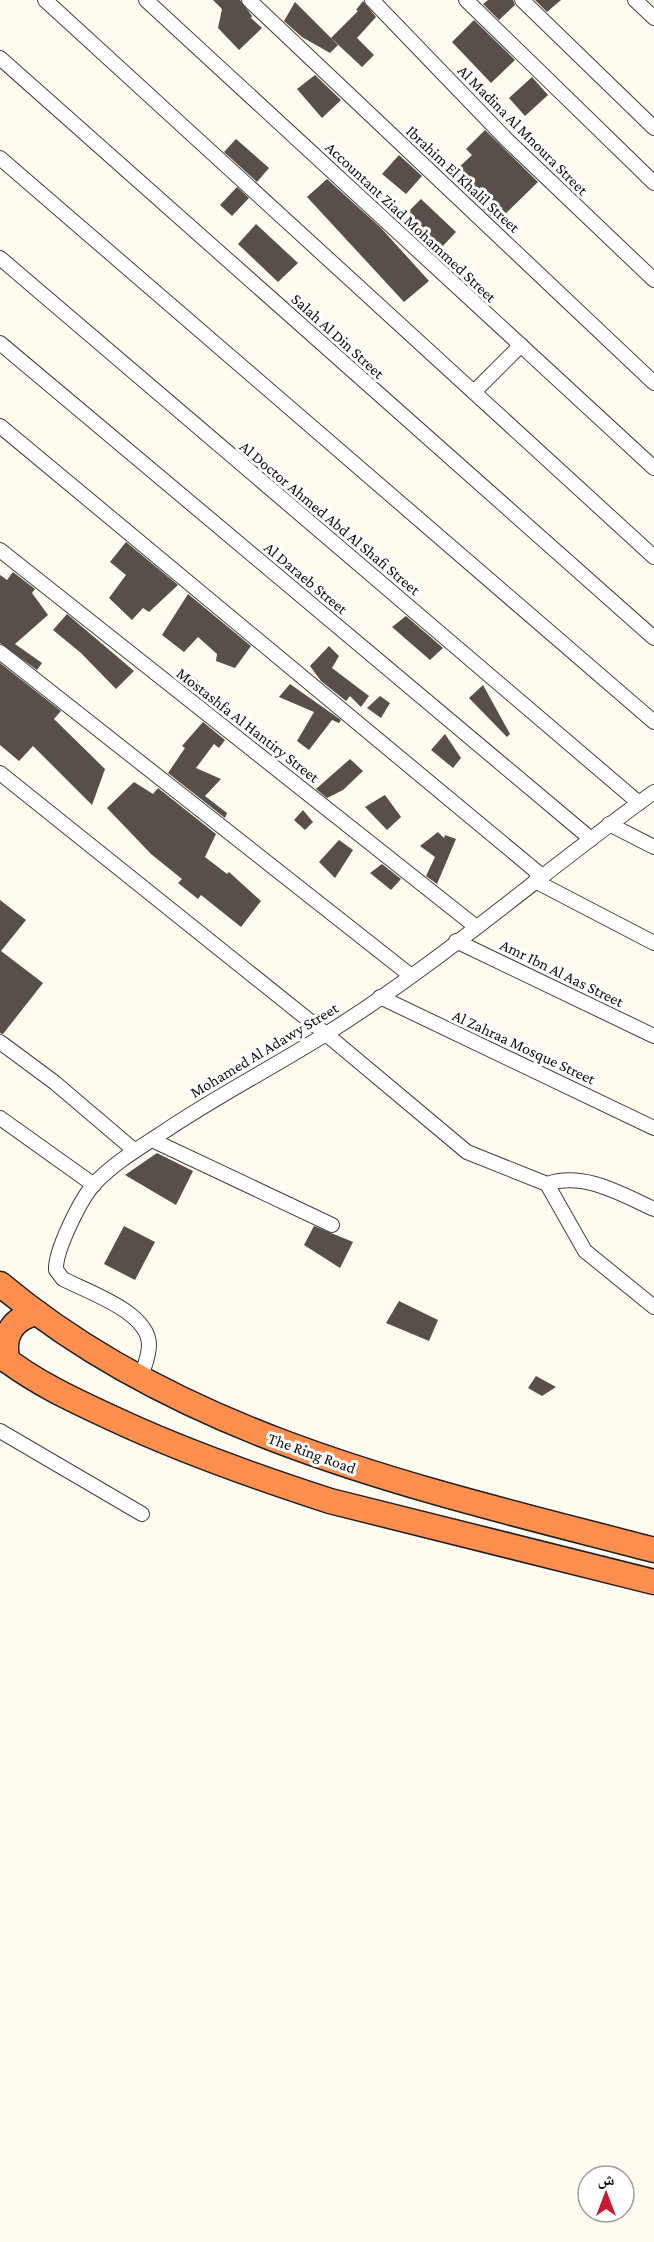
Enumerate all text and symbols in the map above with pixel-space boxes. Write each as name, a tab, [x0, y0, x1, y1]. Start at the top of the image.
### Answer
street label: Al Madina Al Mnoura Street	[455, 62, 592, 199]
street label: Ibrahim El Khalil Street	[403, 122, 524, 236]
street label: Accountant Ziad Mohammed Street	[322, 138, 500, 306]
street label: Salah Al Din Street	[288, 290, 388, 382]
street label: Al Doctor Ahmed Abd Al Shafi Street	[237, 438, 424, 599]
street label: Al Daraeb Street	[261, 538, 351, 618]
street label: Mostashfa Al Hantiry Street	[173, 664, 323, 787]
street label: Amr Ibn Al Aas Street	[498, 936, 627, 1011]
street label: Mohamed Al Adawy Street	[187, 999, 342, 1102]
street label: Al Zahraa Mosque Street	[450, 1006, 599, 1089]
street label: The Ring Road	[265, 1429, 359, 1478]
north arrow	[576, 2164, 636, 2224]
text: ش	[598, 2171, 615, 2189]

